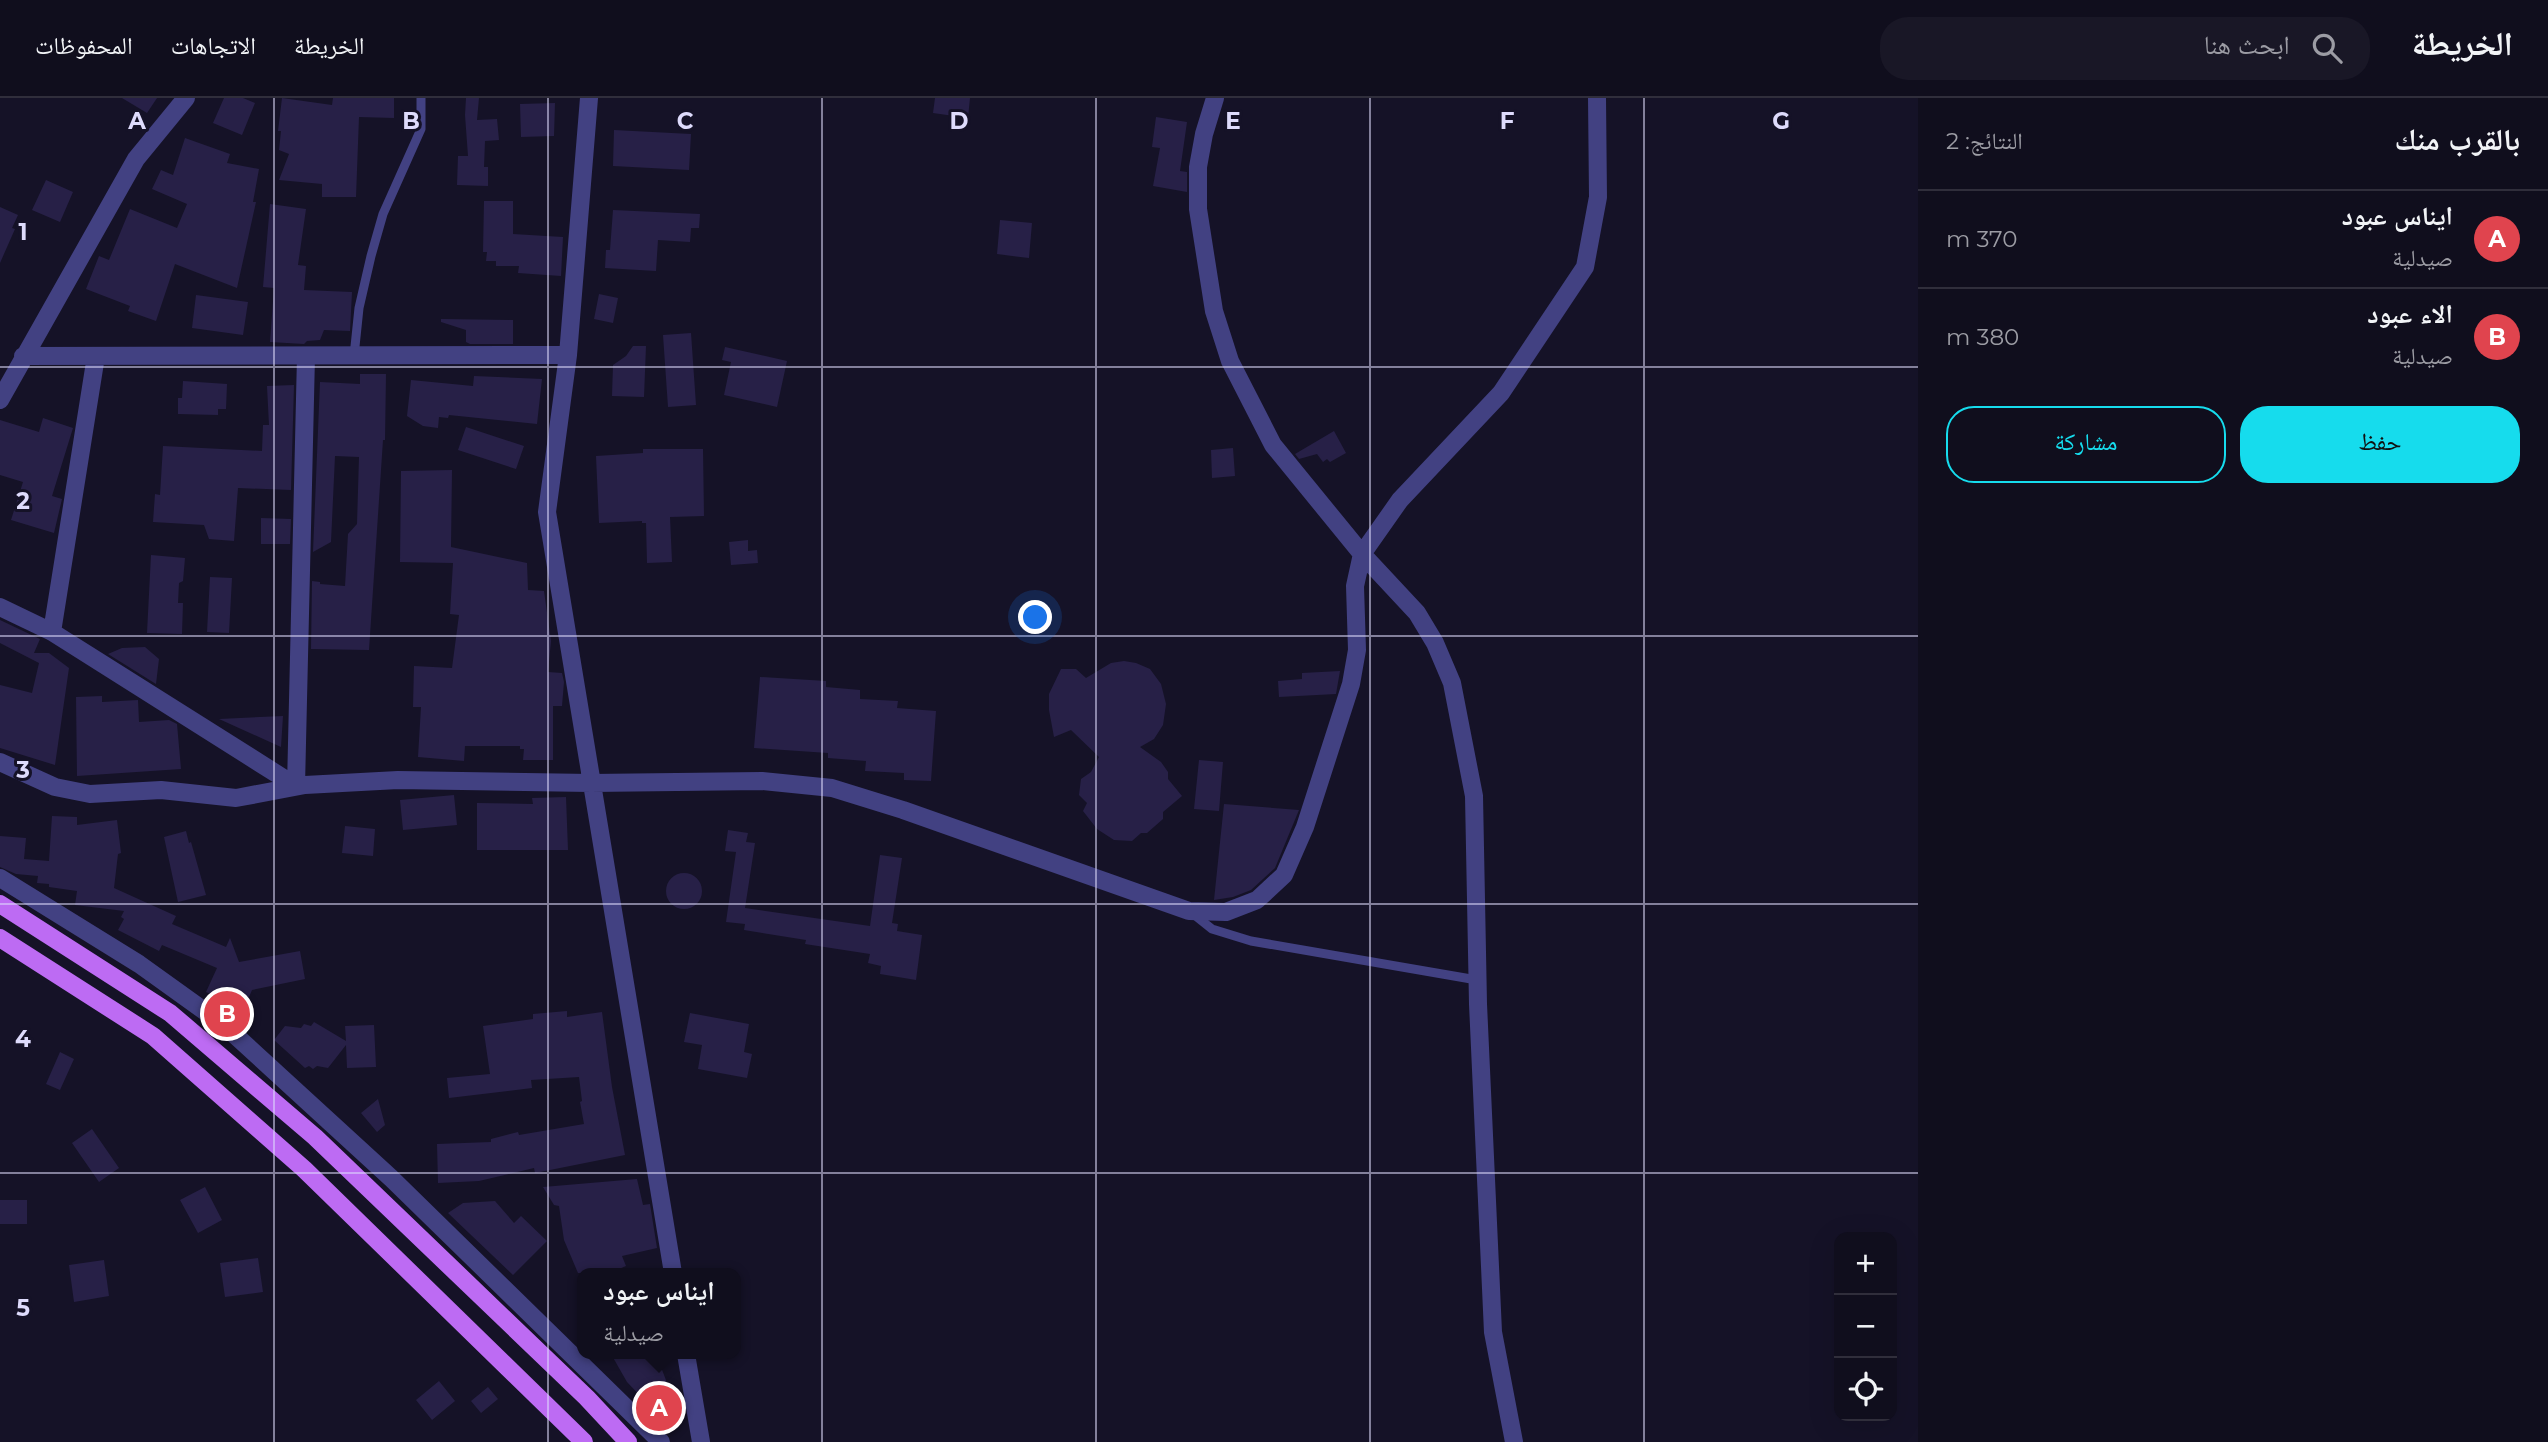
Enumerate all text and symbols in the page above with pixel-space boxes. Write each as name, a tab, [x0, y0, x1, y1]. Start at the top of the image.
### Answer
search box	[1880, 17, 2370, 80]
text: الخريطة	[2412, 23, 2513, 63]
text: ابحث هنا	[2204, 29, 2290, 61]
icon: search	[2308, 29, 2346, 67]
text: المحفوظات	[35, 31, 133, 60]
text: الاتجاهات	[171, 31, 256, 60]
text: الخريطة	[294, 31, 365, 60]
text: A	[127, 107, 146, 135]
text: B	[402, 107, 420, 135]
text: C	[677, 107, 694, 135]
text: D	[950, 107, 969, 135]
text: E	[1225, 107, 1241, 135]
text: F	[1500, 107, 1515, 135]
text: G	[1772, 107, 1790, 135]
text: بالقرب منك	[2394, 121, 2520, 158]
text: النتائج: 2	[1946, 127, 2023, 155]
text: ايناس عبود	[2342, 200, 2453, 232]
text: 1	[18, 218, 28, 246]
text: 370 m	[1946, 225, 2017, 253]
text: A	[2488, 225, 2506, 253]
text: صيدلية	[2392, 244, 2453, 272]
text: الاء عبود	[2367, 298, 2453, 330]
text: 380 m	[1946, 323, 2019, 351]
text: B	[2488, 323, 2506, 351]
text: صيدلية	[2392, 342, 2453, 370]
button: مشاركة	[1946, 406, 2226, 483]
button: حفظ	[2240, 406, 2520, 483]
text: 2	[16, 487, 30, 515]
your location	[1018, 600, 1052, 634]
text: 3	[15, 756, 30, 784]
pin: B	[204, 988, 250, 1040]
text: 4	[15, 1025, 31, 1053]
map controls	[1834, 1232, 1897, 1421]
button: +	[1834, 1232, 1897, 1295]
popup	[577, 1268, 741, 1359]
text: ايناس عبود	[603, 1275, 715, 1307]
text: 5	[16, 1294, 30, 1322]
button: −	[1834, 1295, 1897, 1358]
text: صيدلية	[603, 1319, 664, 1347]
button: locate	[1834, 1358, 1897, 1421]
pin: A	[636, 1382, 682, 1434]

